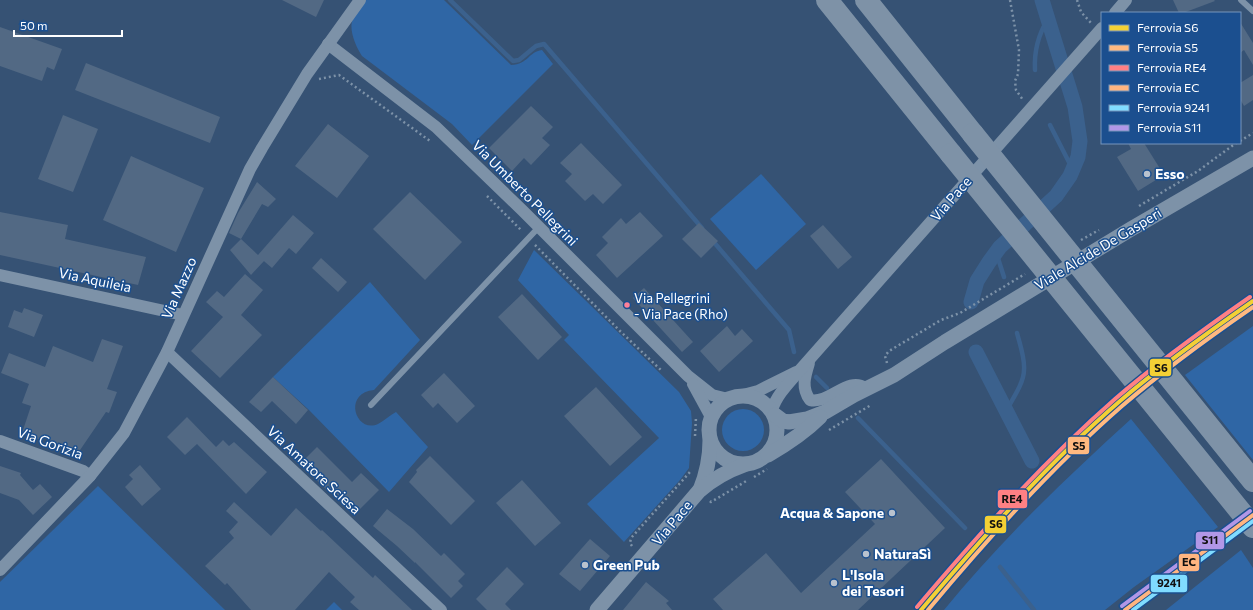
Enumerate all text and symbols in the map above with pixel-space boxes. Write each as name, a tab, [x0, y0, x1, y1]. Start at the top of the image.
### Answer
scale bar	[14, 12, 122, 38]
legend	[1101, 12, 1241, 144]
text: 50 m	[20, 18, 48, 32]
text: Ferrovia S6	[1137, 20, 1198, 34]
text: Ferrovia S5	[1137, 40, 1198, 54]
text: Ferrovia RE4	[1137, 60, 1206, 74]
text: Ferrovia EC	[1137, 80, 1199, 94]
text: Ferrovia 9241	[1137, 100, 1210, 114]
text: Ferrovia S11	[1137, 120, 1201, 134]
street label: Via Umberto Pellegrini	[469, 136, 582, 249]
place label: Esso	[1155, 165, 1185, 182]
marker: Esso	[1142, 169, 1152, 179]
street label: Via Pace	[927, 173, 975, 224]
street label: Viale Alcide De Gasperi	[1031, 204, 1164, 293]
street label: Via Mazzo	[157, 254, 200, 321]
street label: Via Aquileia	[57, 264, 133, 296]
place label: Via Pellegrini - Via Pace (Rho)	[634, 290, 728, 322]
marker: Via Pellegrini - Via Pace (Rho)	[622, 300, 632, 310]
line badge: S6	[1149, 358, 1172, 377]
text: S6	[1154, 361, 1168, 374]
street label: Via Amatore Sciesa	[264, 422, 365, 517]
street label: Via Gorizia	[15, 423, 85, 462]
line badge: S5	[1067, 436, 1090, 455]
text: S5	[1072, 439, 1086, 452]
line badge: RE4	[997, 489, 1028, 509]
text: RE4	[1002, 492, 1023, 505]
street label: Via Pace	[648, 497, 695, 549]
place label: Acqua & Sapone	[780, 504, 884, 521]
marker: Acqua & Sapone	[887, 508, 897, 518]
line badge: S6	[984, 515, 1007, 534]
text: S6	[989, 517, 1003, 530]
line badge: S11	[1195, 531, 1225, 550]
text: S11	[1202, 533, 1218, 546]
place label: NaturaSì	[874, 545, 931, 562]
marker: NaturaSì	[861, 549, 871, 559]
line badge: EC	[1178, 553, 1200, 572]
text: EC	[1182, 555, 1197, 568]
place label: Green Pub	[593, 556, 660, 573]
marker: Green Pub	[580, 560, 590, 570]
place label: L'Isola dei Tesori	[842, 566, 904, 599]
line badge: 9241	[1150, 574, 1188, 593]
text: 9241	[1157, 576, 1181, 589]
marker: L'Isola dei Tesori	[829, 578, 839, 588]

